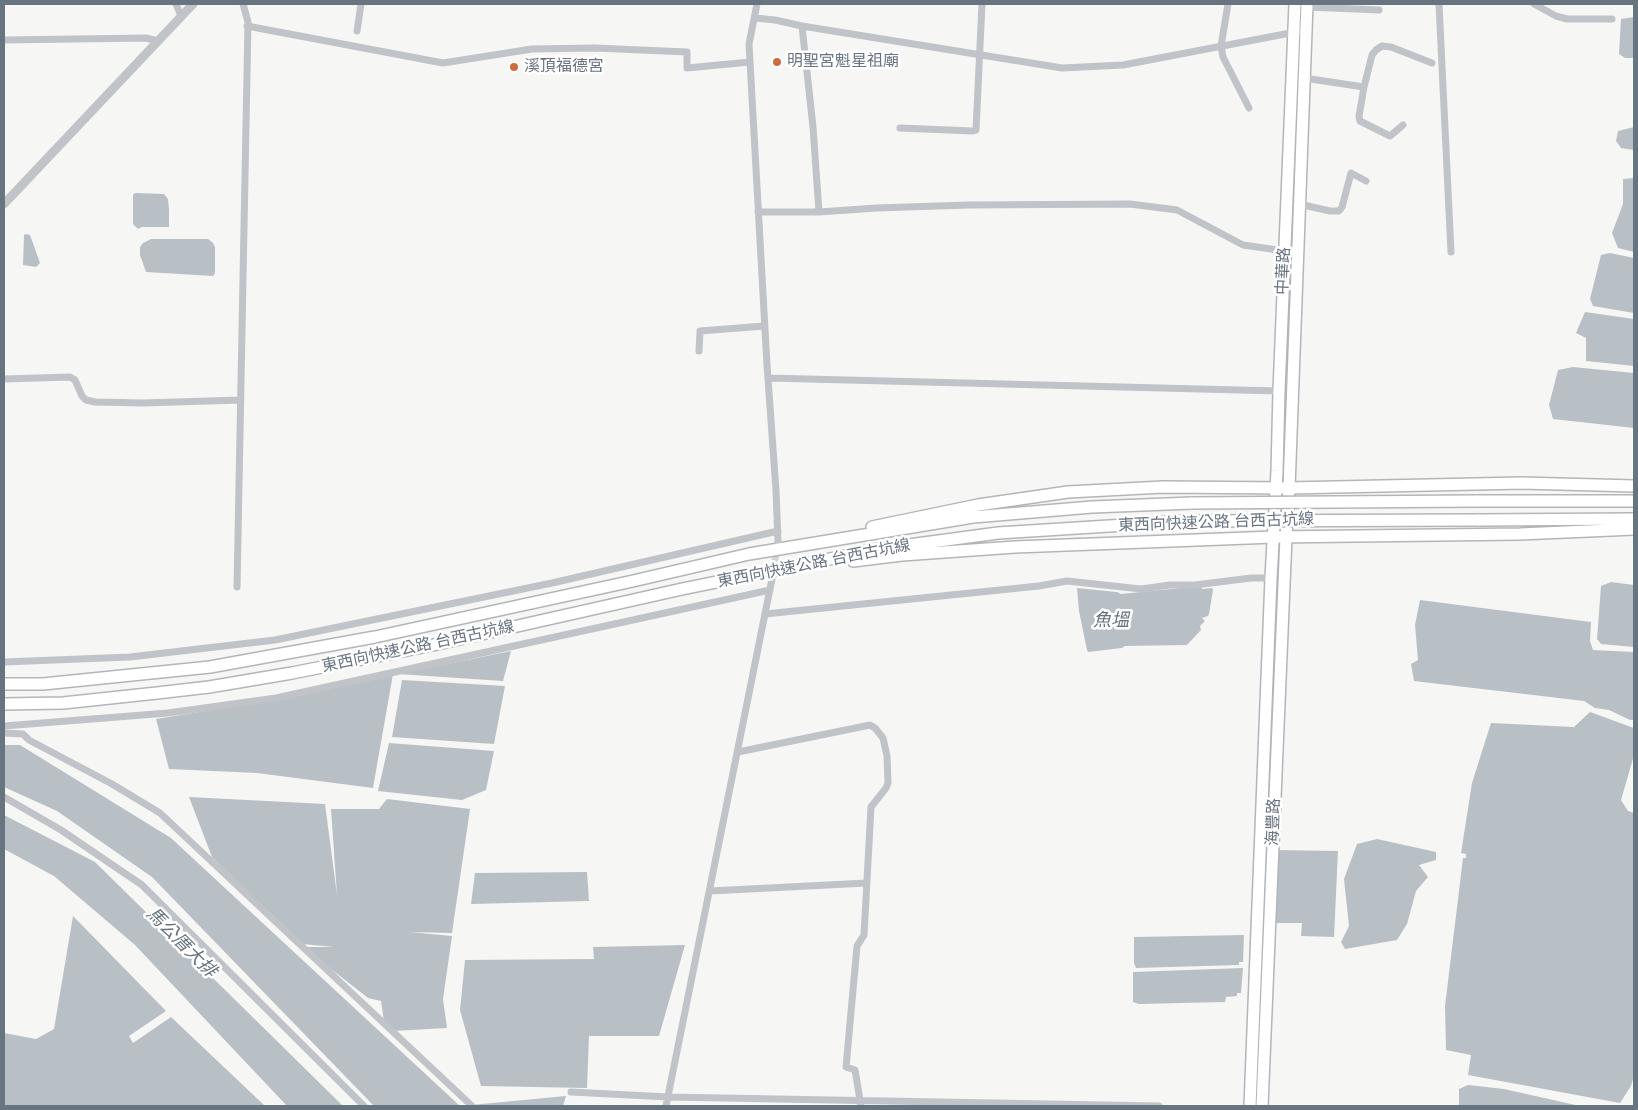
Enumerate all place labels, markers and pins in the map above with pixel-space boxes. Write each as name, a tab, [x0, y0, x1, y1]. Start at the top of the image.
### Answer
place label: 明聖宮魁星祖廟	[787, 52, 899, 72]
marker: 明聖宮魁星祖廟	[771, 56, 783, 68]
place label: 溪頂福德宮	[524, 57, 604, 77]
marker: 溪頂福德宮	[508, 61, 520, 73]

